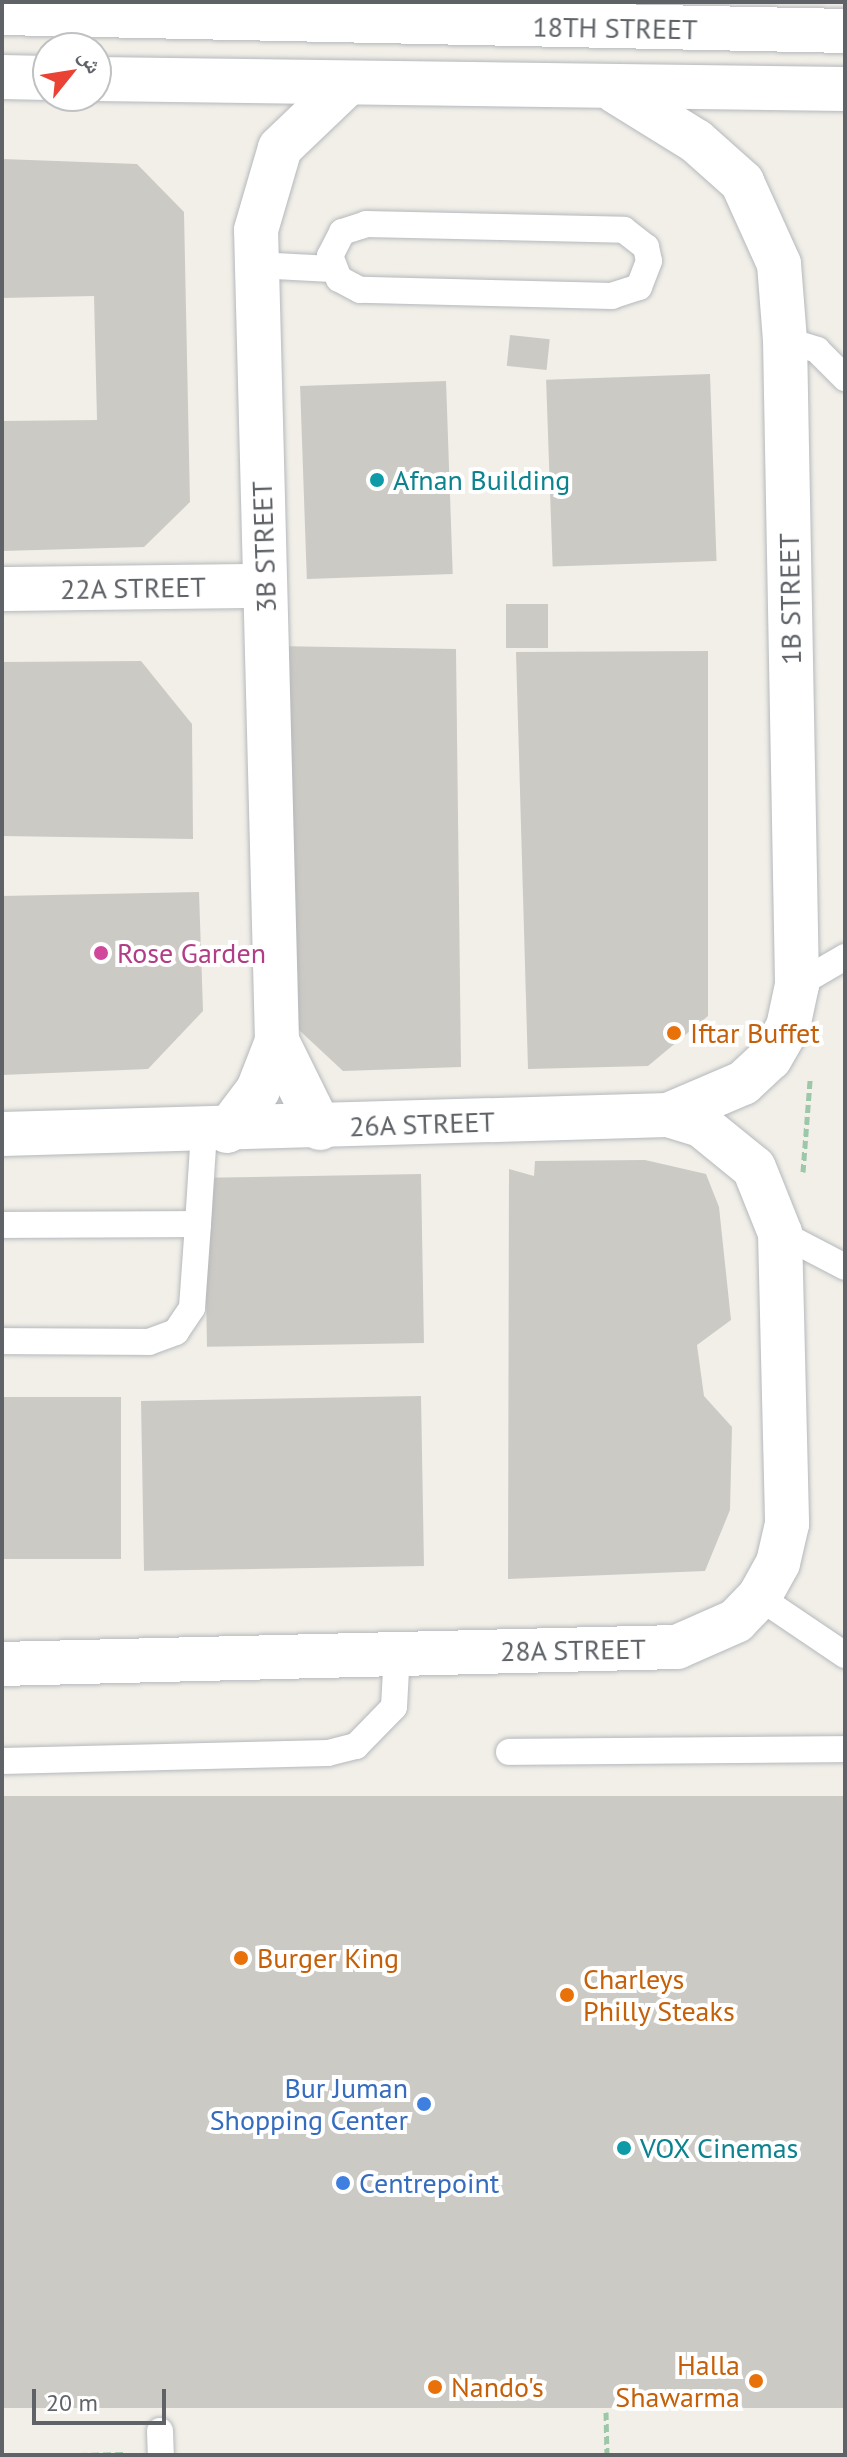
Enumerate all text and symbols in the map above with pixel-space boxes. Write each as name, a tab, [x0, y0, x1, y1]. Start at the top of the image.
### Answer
street label: 18TH STREET	[532, 10, 698, 46]
north arrow	[32, 32, 112, 112]
text: ش	[73, 44, 109, 78]
place label: Afnan Building	[393, 463, 570, 497]
marker: Afnan Building	[368, 471, 386, 489]
street label: 3B STREET	[245, 481, 283, 613]
street label: 1B STREET	[772, 533, 808, 665]
street label: 22A STREET	[59, 570, 207, 606]
place label: Rose Garden	[117, 936, 266, 970]
marker: Rose Garden	[92, 944, 110, 962]
place label: Iftar Buffet	[690, 1016, 820, 1050]
marker: Iftar Buffet	[665, 1024, 683, 1042]
street label: 26A STREET	[348, 1105, 496, 1143]
street label: 28A STREET	[499, 1632, 647, 1668]
place label: Burger King	[257, 1941, 399, 1975]
marker: Burger King	[232, 1949, 250, 1967]
place label: Charleys Philly Steaks	[583, 1962, 736, 2028]
marker: Charleys Philly Steaks	[558, 1986, 576, 2004]
place label: Bur Juman Shopping Center	[210, 2071, 408, 2137]
marker: Bur Juman Shopping Center	[415, 2095, 433, 2113]
place label: VOX Cinemas	[640, 2131, 799, 2165]
marker: VOX Cinemas	[615, 2139, 633, 2157]
place label: Centrepoint	[359, 2166, 499, 2200]
marker: Centrepoint	[334, 2174, 352, 2192]
place label: Halla Shawarma	[615, 2348, 740, 2414]
place label: Nando's	[451, 2370, 544, 2404]
marker: Halla Shawarma	[747, 2372, 765, 2390]
scale bar	[36, 2373, 170, 2423]
marker: Nando's	[426, 2378, 444, 2396]
text: 20 m	[46, 2387, 98, 2418]

